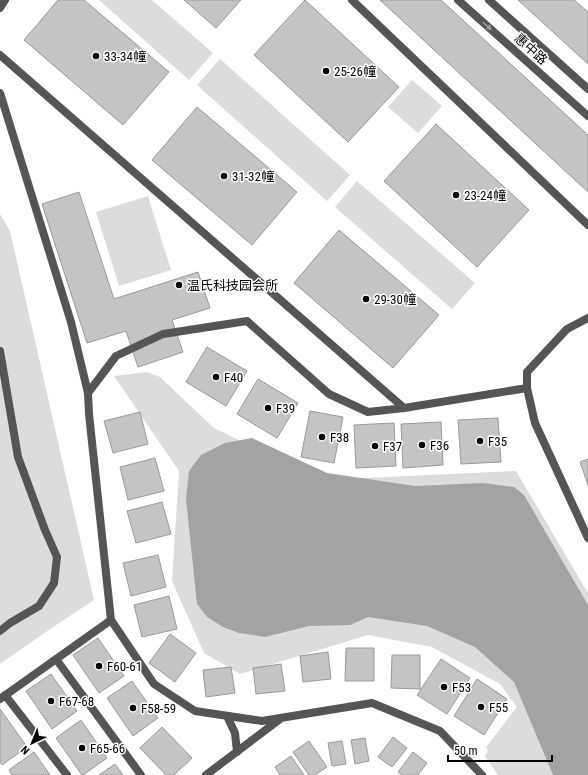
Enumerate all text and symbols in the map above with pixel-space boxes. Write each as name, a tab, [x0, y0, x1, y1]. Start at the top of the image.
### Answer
one-way arrow	[482, 21, 492, 31]
street label: 惠中路	[511, 30, 551, 68]
place label: 33-34幢	[104, 49, 146, 64]
marker: 33-34幢	[91, 51, 101, 61]
place label: 25-26幢	[334, 64, 376, 79]
marker: 25-26幢	[321, 66, 331, 76]
place label: 31-32幢	[232, 169, 274, 184]
marker: 31-32幢	[219, 171, 229, 181]
place label: 23-24幢	[464, 188, 506, 203]
marker: 23-24幢	[451, 190, 461, 200]
place label: 温氏科技园会所	[187, 278, 278, 293]
marker: 温氏科技园会所	[174, 280, 184, 290]
place label: 29-30幢	[374, 292, 416, 307]
marker: 29-30幢	[361, 294, 371, 304]
place label: F40	[224, 370, 243, 385]
marker: F40	[211, 372, 221, 382]
place label: F39	[276, 401, 295, 416]
marker: F39	[263, 403, 273, 413]
place label: F38	[330, 430, 349, 445]
marker: F38	[317, 432, 327, 442]
place label: F35	[488, 434, 507, 449]
marker: F35	[475, 436, 485, 446]
place label: F36	[430, 438, 449, 453]
place label: F37	[383, 439, 402, 454]
marker: F36	[417, 440, 427, 450]
marker: F37	[370, 441, 380, 451]
place label: F60-61	[107, 659, 142, 674]
marker: F60-61	[94, 661, 104, 671]
place label: F53	[452, 680, 471, 695]
marker: F53	[439, 682, 449, 692]
place label: F67-68	[59, 694, 94, 709]
marker: F67-68	[46, 696, 56, 706]
place label: F55	[489, 700, 508, 715]
place label: F58-59	[141, 701, 176, 716]
marker: F55	[476, 702, 486, 712]
marker: F58-59	[128, 703, 138, 713]
north arrow	[12, 723, 52, 763]
scale bar	[448, 737, 552, 763]
place label: F65-66	[90, 741, 125, 756]
text: N	[18, 743, 32, 757]
marker: F65-66	[77, 743, 87, 753]
text: 50 m	[454, 744, 478, 758]

